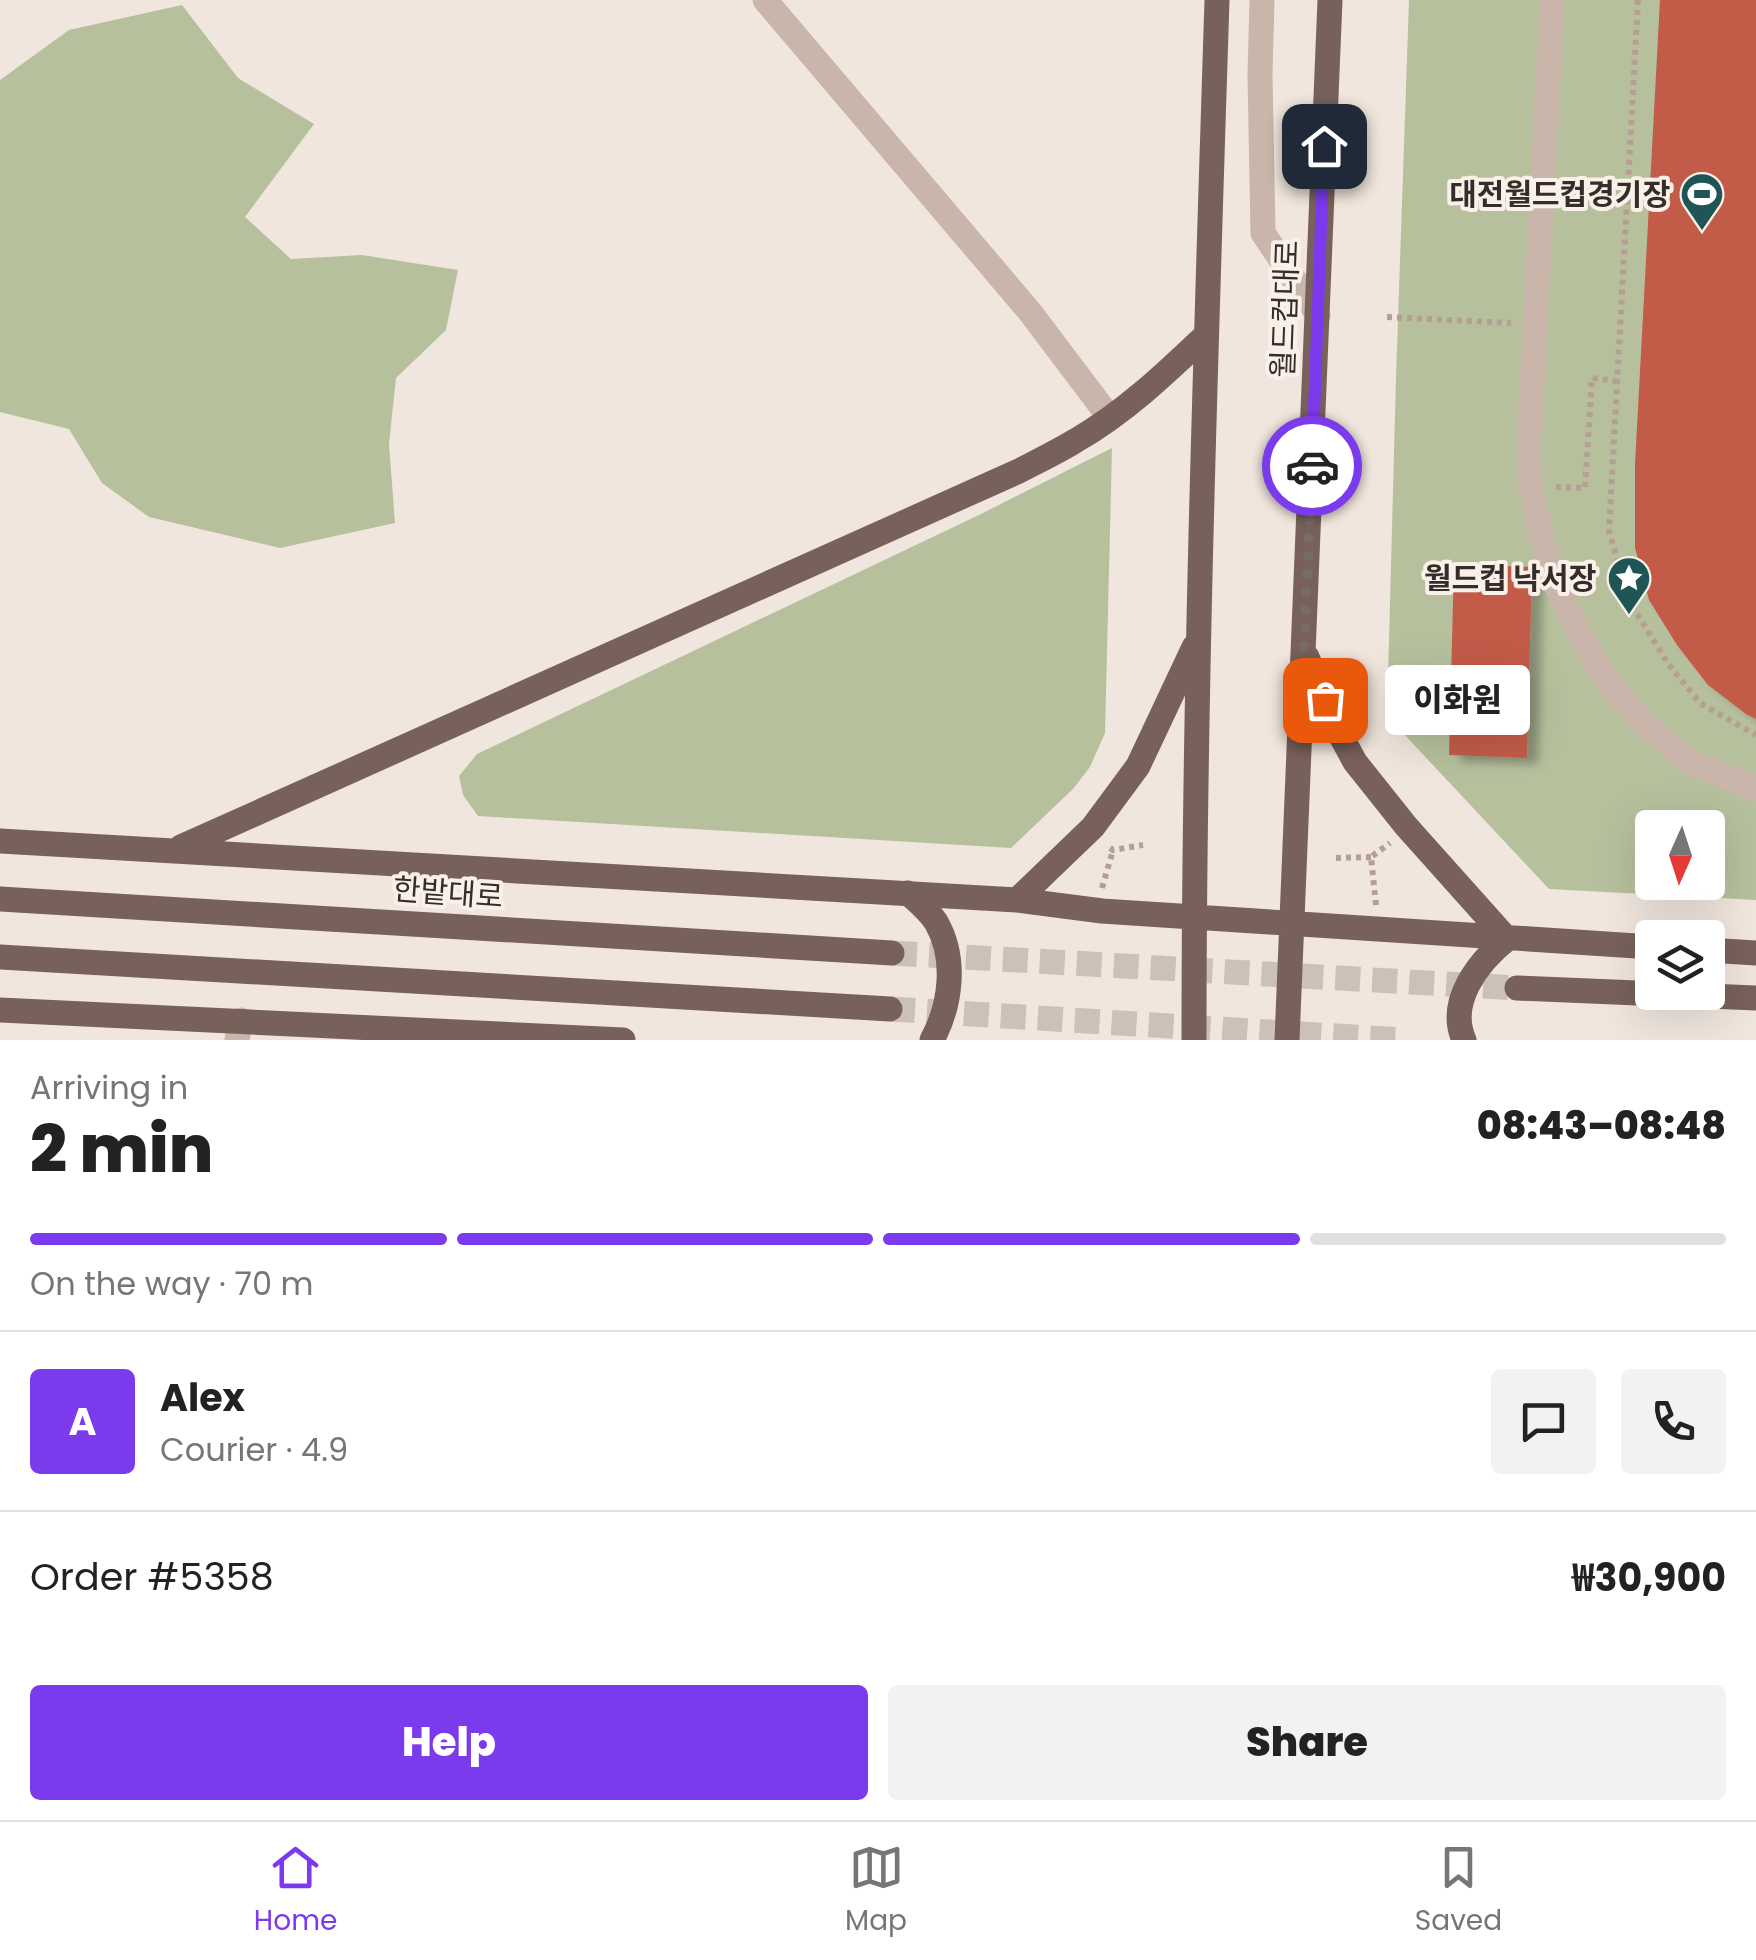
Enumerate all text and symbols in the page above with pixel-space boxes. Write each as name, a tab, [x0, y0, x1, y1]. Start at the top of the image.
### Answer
pin	[1282, 104, 1367, 189]
icon: home	[1297, 119, 1352, 174]
sports icon: 대전월드컵경기장	[1679, 171, 1725, 232]
place label: 대전월드컵경기장	[1449, 173, 1670, 216]
street label: 월드컵대로	[1261, 239, 1309, 379]
courier	[1262, 416, 1362, 516]
icon: car	[1285, 439, 1340, 494]
place icon: 월드컵 낙서장	[1606, 555, 1652, 616]
place label: 월드컵 낙서장	[1424, 557, 1596, 600]
pin	[1283, 658, 1368, 743]
callout: 이화원	[1385, 665, 1530, 735]
icon: bag	[1298, 673, 1353, 728]
text: 이화원	[1413, 677, 1502, 722]
north arrow	[1635, 810, 1725, 900]
map controls	[1635, 810, 1725, 1010]
street label: 한밭대로	[391, 868, 505, 918]
button: layers	[1635, 920, 1725, 1010]
text: Arriving in	[30, 1065, 188, 1110]
text: 08:43–08:48	[1477, 1099, 1726, 1152]
text: 2 min	[30, 1104, 213, 1195]
text: On the way · 70 m	[30, 1261, 314, 1306]
button: chat	[1491, 1369, 1596, 1474]
button: phone	[1621, 1369, 1726, 1474]
text: Alex	[160, 1371, 245, 1424]
text: A	[68, 1395, 97, 1448]
text: Courier · 4.9	[160, 1427, 348, 1472]
text: Order #5358	[30, 1550, 274, 1603]
text: ₩30,900	[1572, 1551, 1726, 1604]
button: Help	[30, 1685, 868, 1800]
button: Share	[888, 1685, 1726, 1800]
tab: Home	[254, 1840, 337, 1942]
tab: Map	[845, 1840, 907, 1942]
tab: Saved	[1415, 1840, 1502, 1942]

